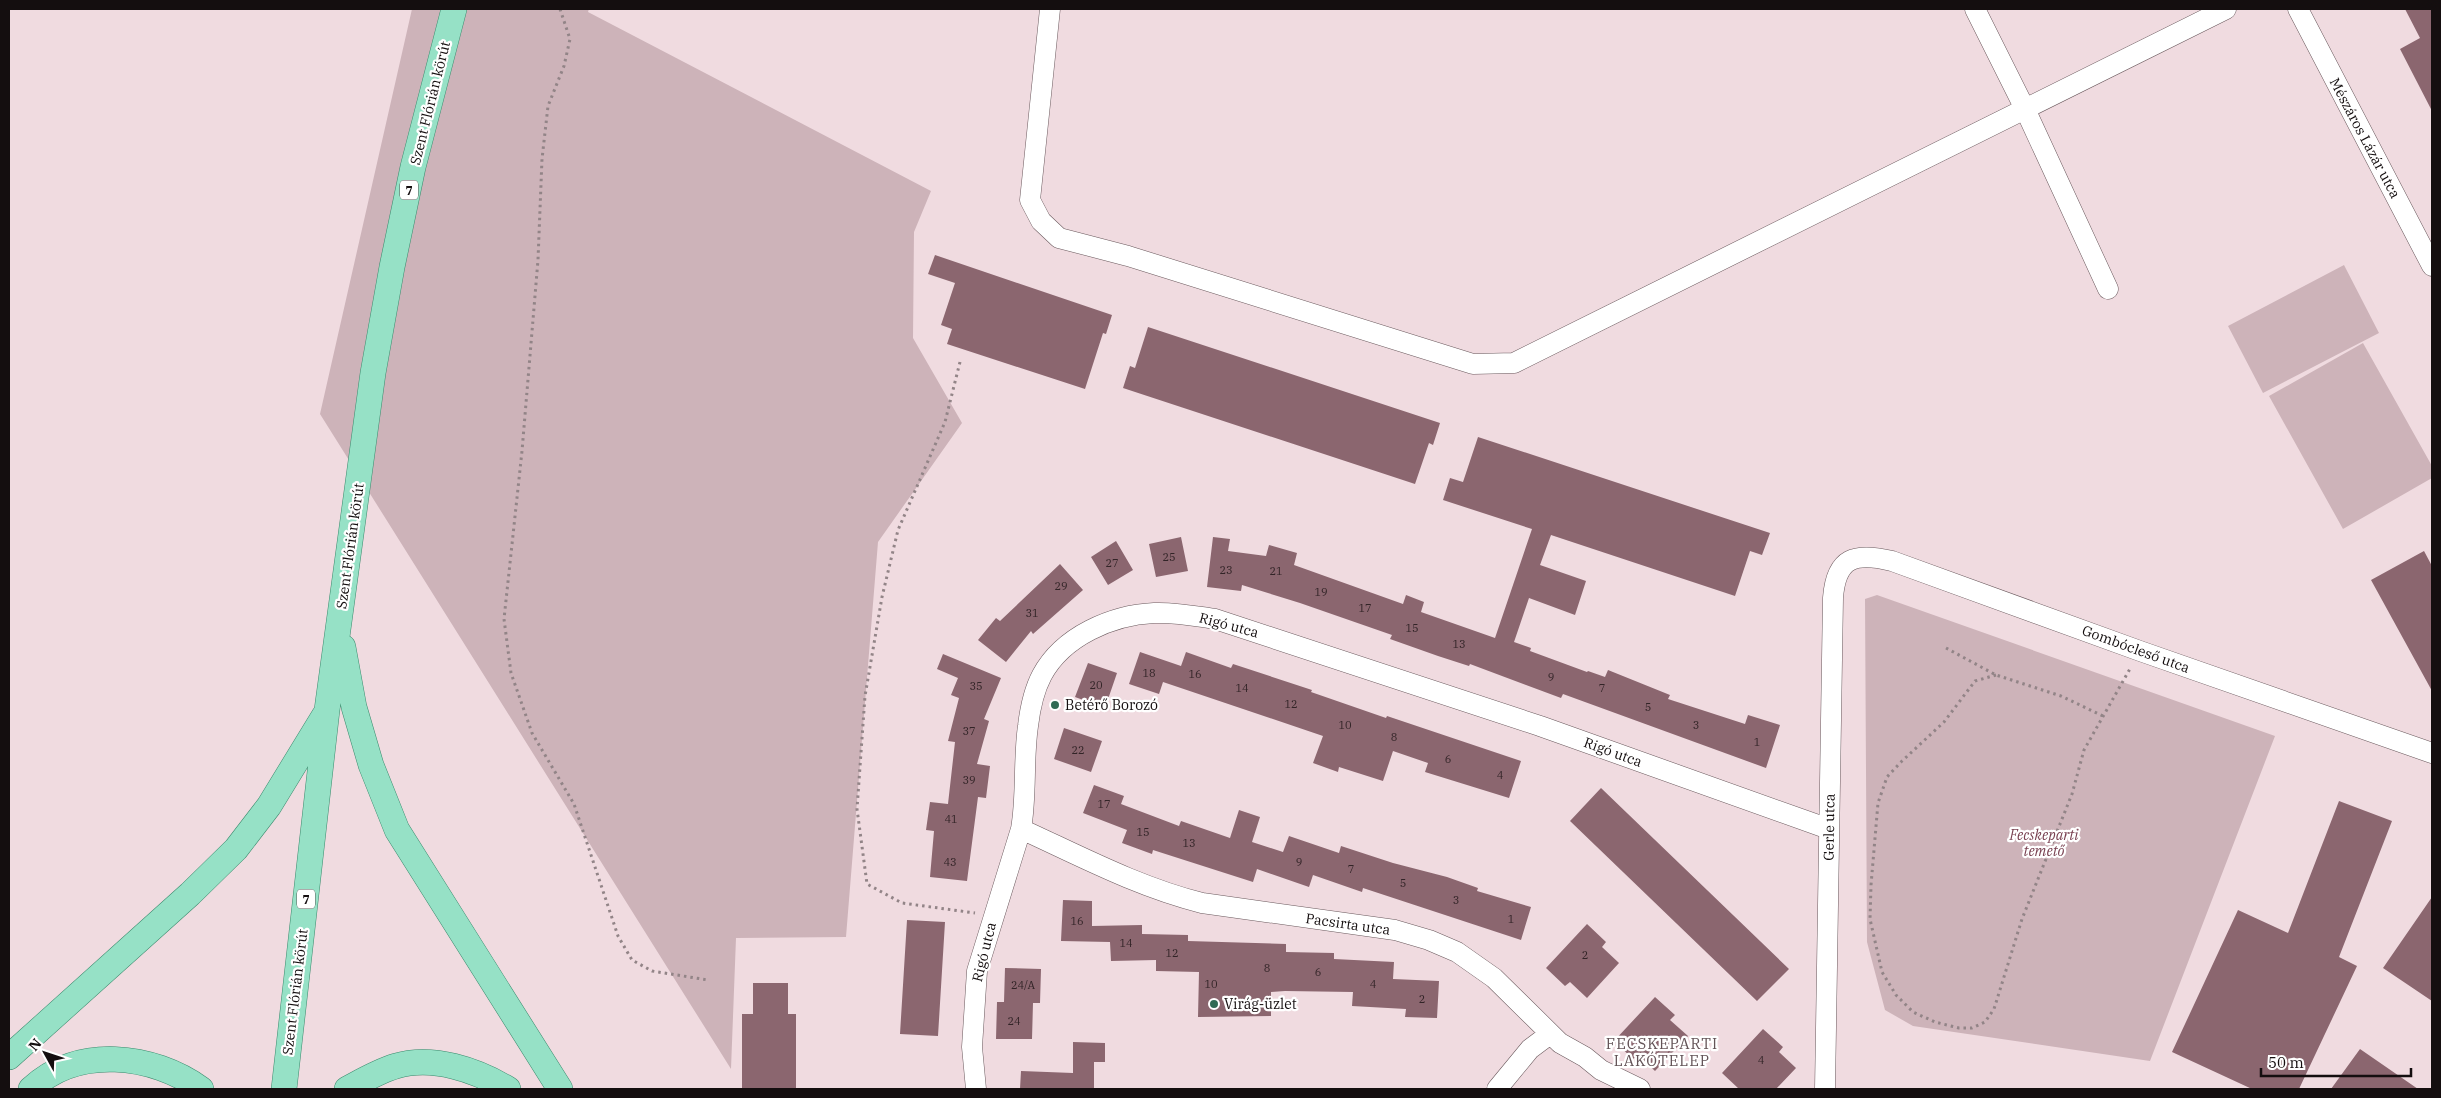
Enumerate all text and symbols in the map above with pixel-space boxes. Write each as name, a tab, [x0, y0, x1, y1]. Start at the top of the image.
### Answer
street label: Szent Flórián körút	[406, 39, 454, 167]
street label: Mészáros Lázár utca	[2326, 75, 2405, 202]
road number: 7	[400, 180, 418, 200]
street label: Szent Flórián körút	[332, 482, 368, 610]
house number: 25	[1162, 550, 1176, 564]
house number: 27	[1105, 556, 1119, 570]
house number: 23	[1219, 563, 1233, 577]
house number: 21	[1269, 564, 1283, 578]
house number: 29	[1054, 579, 1068, 593]
house number: 19	[1314, 585, 1328, 599]
house number: 17	[1358, 601, 1372, 615]
house number: 31	[1025, 606, 1039, 620]
street label: Rigó utca	[1197, 608, 1261, 642]
house number: 15	[1405, 621, 1419, 635]
street label: Gombócleső utca	[2080, 621, 2193, 677]
house number: 13	[1452, 637, 1466, 651]
house number: 18	[1142, 666, 1156, 680]
house number: 16	[1188, 667, 1202, 681]
house number: 9	[1548, 670, 1554, 684]
house number: 20	[1089, 678, 1103, 692]
house number: 35	[969, 679, 983, 693]
house number: 14	[1235, 681, 1249, 695]
house number: 7	[1599, 681, 1605, 695]
place label: Betérő Borozó	[1065, 696, 1158, 714]
house number: 12	[1284, 697, 1298, 711]
marker: Betérő Borozó	[1049, 699, 1061, 711]
house number: 5	[1645, 700, 1651, 714]
house number: 10	[1338, 718, 1352, 732]
house number: 3	[1693, 718, 1699, 732]
house number: 37	[962, 724, 976, 738]
house number: 8	[1391, 730, 1397, 744]
street label: Rigó utca	[1581, 733, 1645, 771]
house number: 1	[1754, 735, 1760, 749]
house number: 22	[1071, 743, 1085, 757]
house number: 6	[1445, 752, 1451, 766]
house number: 4	[1497, 768, 1504, 782]
house number: 39	[962, 773, 976, 787]
street label: Gerle utca	[1819, 793, 1839, 861]
house number: 17	[1097, 797, 1111, 811]
house number: 41	[944, 812, 958, 826]
house number: 15	[1136, 825, 1150, 839]
park label: Fecskeparti temető	[2009, 826, 2079, 860]
house number: 13	[1182, 836, 1196, 850]
house number: 43	[943, 855, 957, 869]
house number: 9	[1296, 855, 1302, 869]
house number: 7	[1348, 862, 1354, 876]
house number: 5	[1400, 876, 1406, 890]
road number: 7	[297, 890, 315, 909]
house number: 3	[1453, 893, 1459, 907]
street label: Pacsirta utca	[1305, 909, 1392, 939]
house number: 1	[1508, 912, 1514, 926]
house number: 16	[1070, 914, 1084, 928]
street label: Rigó utca	[968, 920, 1000, 984]
street label: Szent Flórián körút	[278, 928, 312, 1056]
house number: 14	[1119, 936, 1133, 950]
house number: 12	[1165, 946, 1179, 960]
house number: 2	[1582, 948, 1588, 962]
house number: 8	[1264, 961, 1270, 975]
house number: 6	[1315, 965, 1321, 979]
house number: 10	[1204, 977, 1218, 991]
house number: 4	[1370, 977, 1377, 991]
house number: 24/A	[1011, 978, 1036, 992]
house number: 2	[1419, 992, 1425, 1006]
place label: Virág-üzlet	[1224, 995, 1297, 1013]
marker: Virág-üzlet	[1208, 998, 1220, 1010]
house number: 24	[1007, 1014, 1021, 1028]
north arrow	[20, 1028, 70, 1078]
district label: FECSKEPARTI LAKÓTELEP	[1606, 1034, 1718, 1070]
text: N	[25, 1035, 45, 1055]
scale bar	[2261, 1046, 2411, 1078]
house number: 4	[1758, 1053, 1765, 1067]
text: 50 m	[2268, 1053, 2304, 1072]

